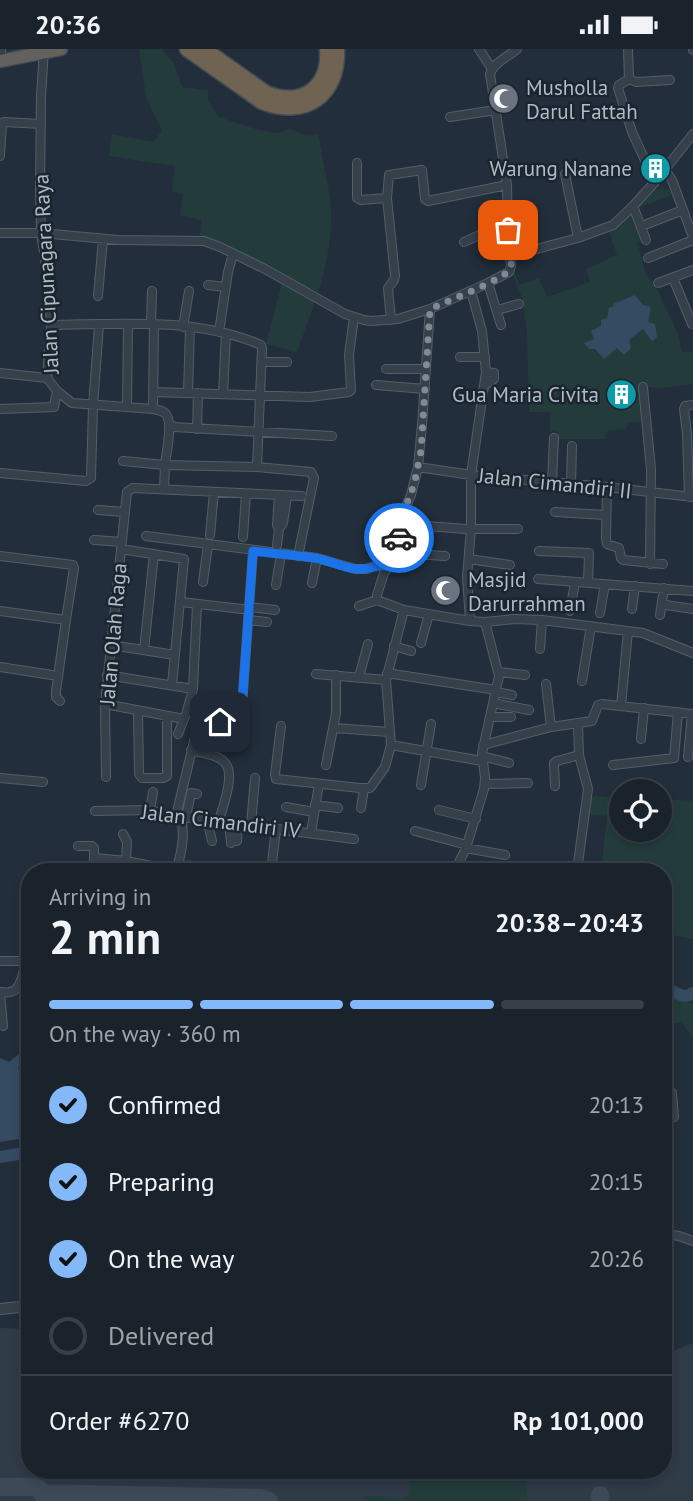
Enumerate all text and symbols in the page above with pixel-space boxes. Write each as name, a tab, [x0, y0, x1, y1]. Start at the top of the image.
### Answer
text: 20:36	[35, 8, 101, 41]
place label: Musholla Darul Fattah	[526, 74, 638, 125]
mosque icon: Musholla Darul Fattah	[486, 82, 520, 116]
building icon: Warung Nanane	[638, 151, 672, 185]
place label: Warung Nanane	[490, 155, 632, 182]
street label: Jalan Cipunagara Raya	[27, 173, 65, 376]
pin	[478, 200, 538, 260]
icon: bag	[489, 211, 527, 249]
building icon: Gua Maria Civita	[605, 377, 639, 411]
place label: Gua Maria Civita	[452, 381, 599, 408]
street label: Jalan Cimandiri II	[476, 461, 633, 504]
courier	[364, 503, 434, 573]
icon: car	[380, 519, 418, 557]
street label: Jalan Olah Raga	[93, 562, 133, 707]
place label: Masjid Darurrahman	[468, 566, 586, 617]
mosque icon: Masjid Darurrahman	[428, 574, 462, 608]
pin	[190, 692, 250, 752]
icon: home	[201, 703, 239, 741]
map controls	[609, 779, 672, 842]
button: locate	[609, 779, 672, 842]
street label: Jalan Cimandiri IV	[139, 798, 302, 844]
text: Arriving in	[49, 882, 151, 911]
text: 20:38–20:43	[495, 906, 644, 939]
text: 2 min	[49, 907, 161, 967]
text: On the way · 360 m	[49, 1019, 241, 1048]
icon: check	[49, 1086, 87, 1124]
text: Confirmed	[108, 1088, 221, 1121]
text: 20:13	[589, 1090, 644, 1119]
icon: check	[49, 1163, 87, 1201]
text: Preparing	[108, 1165, 215, 1198]
text: 20:15	[589, 1167, 644, 1196]
icon: check	[49, 1240, 87, 1278]
text: On the way	[108, 1242, 234, 1275]
text: 20:26	[589, 1244, 644, 1273]
text: Delivered	[108, 1319, 214, 1352]
text: Order #6270	[49, 1404, 189, 1437]
text: Rp 101,000	[513, 1404, 644, 1437]

